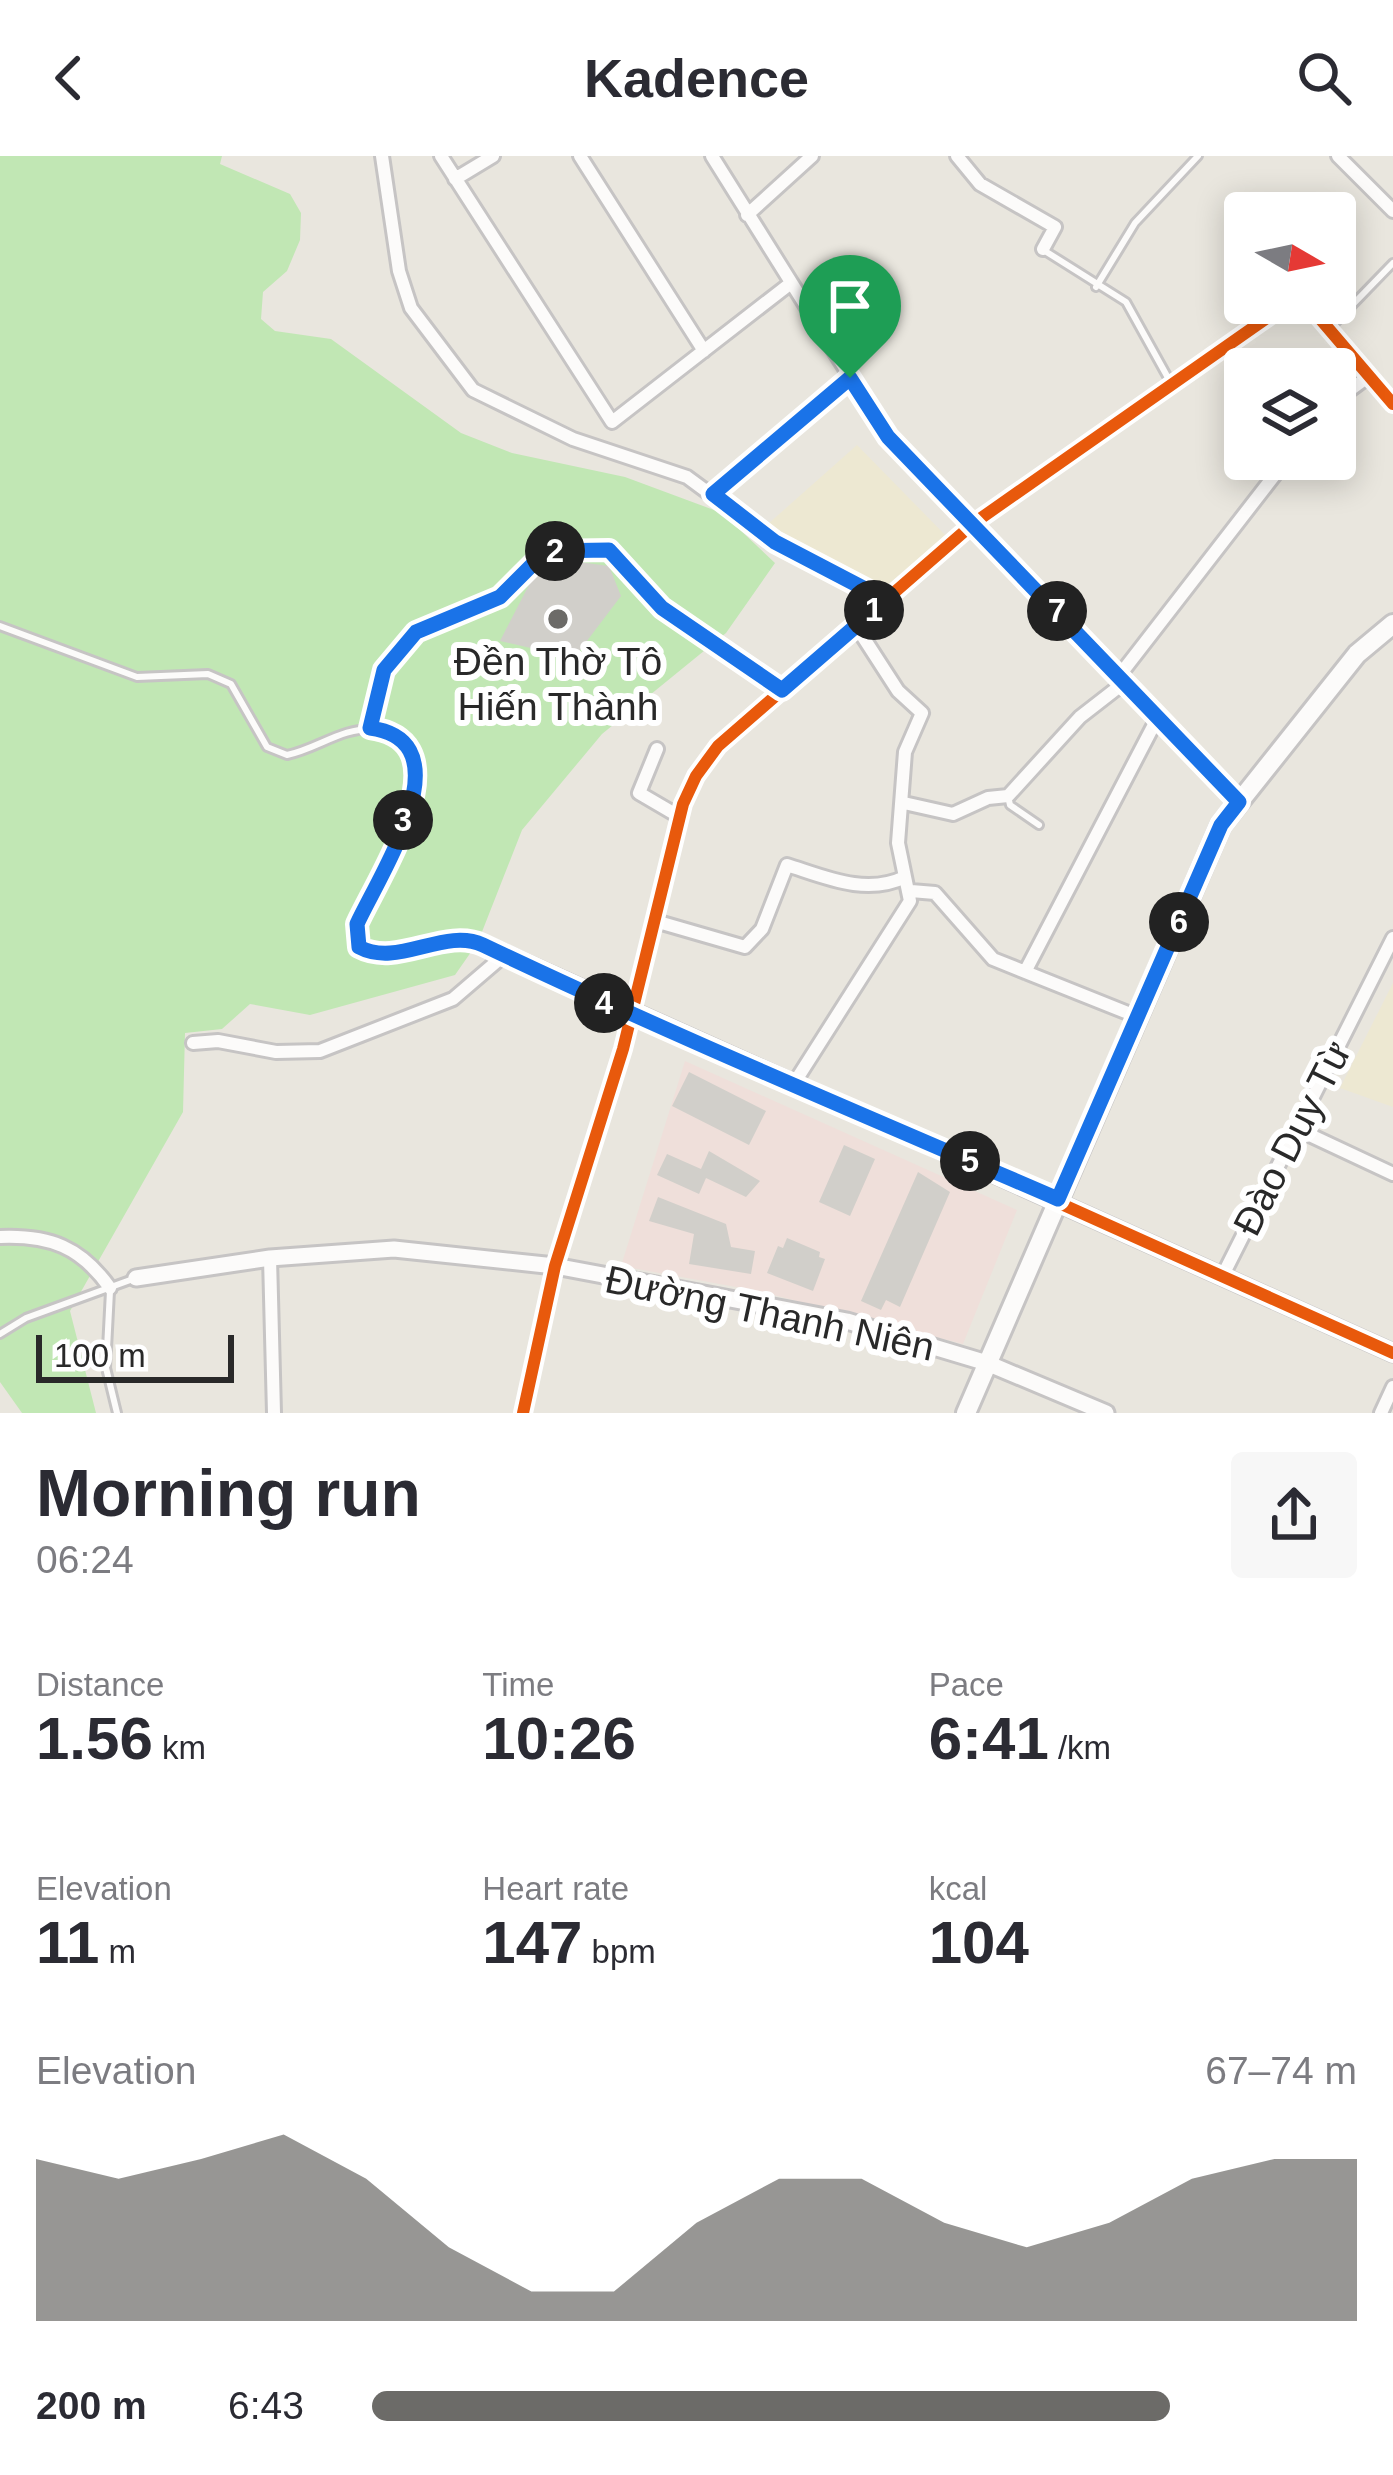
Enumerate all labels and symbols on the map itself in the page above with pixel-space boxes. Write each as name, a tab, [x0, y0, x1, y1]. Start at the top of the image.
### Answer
north arrow	[1224, 192, 1356, 324]
pin	[799, 255, 901, 378]
pin: 2	[525, 521, 585, 581]
pin: 1	[844, 580, 904, 640]
pin: 7	[1027, 581, 1087, 641]
marker: Đền Thờ Tô Hiến Thành	[545, 606, 571, 632]
place label: Đền Thờ Tô Hiến Thành	[454, 640, 662, 728]
pin: 3	[373, 790, 433, 850]
pin: 6	[1149, 892, 1209, 952]
pin: 4	[574, 973, 634, 1033]
street label: Đào Duy Từ	[1225, 1034, 1359, 1242]
pin: 5	[940, 1131, 1000, 1191]
street label: Đường Thanh Niên	[602, 1257, 938, 1369]
scale bar	[36, 1329, 234, 1382]

